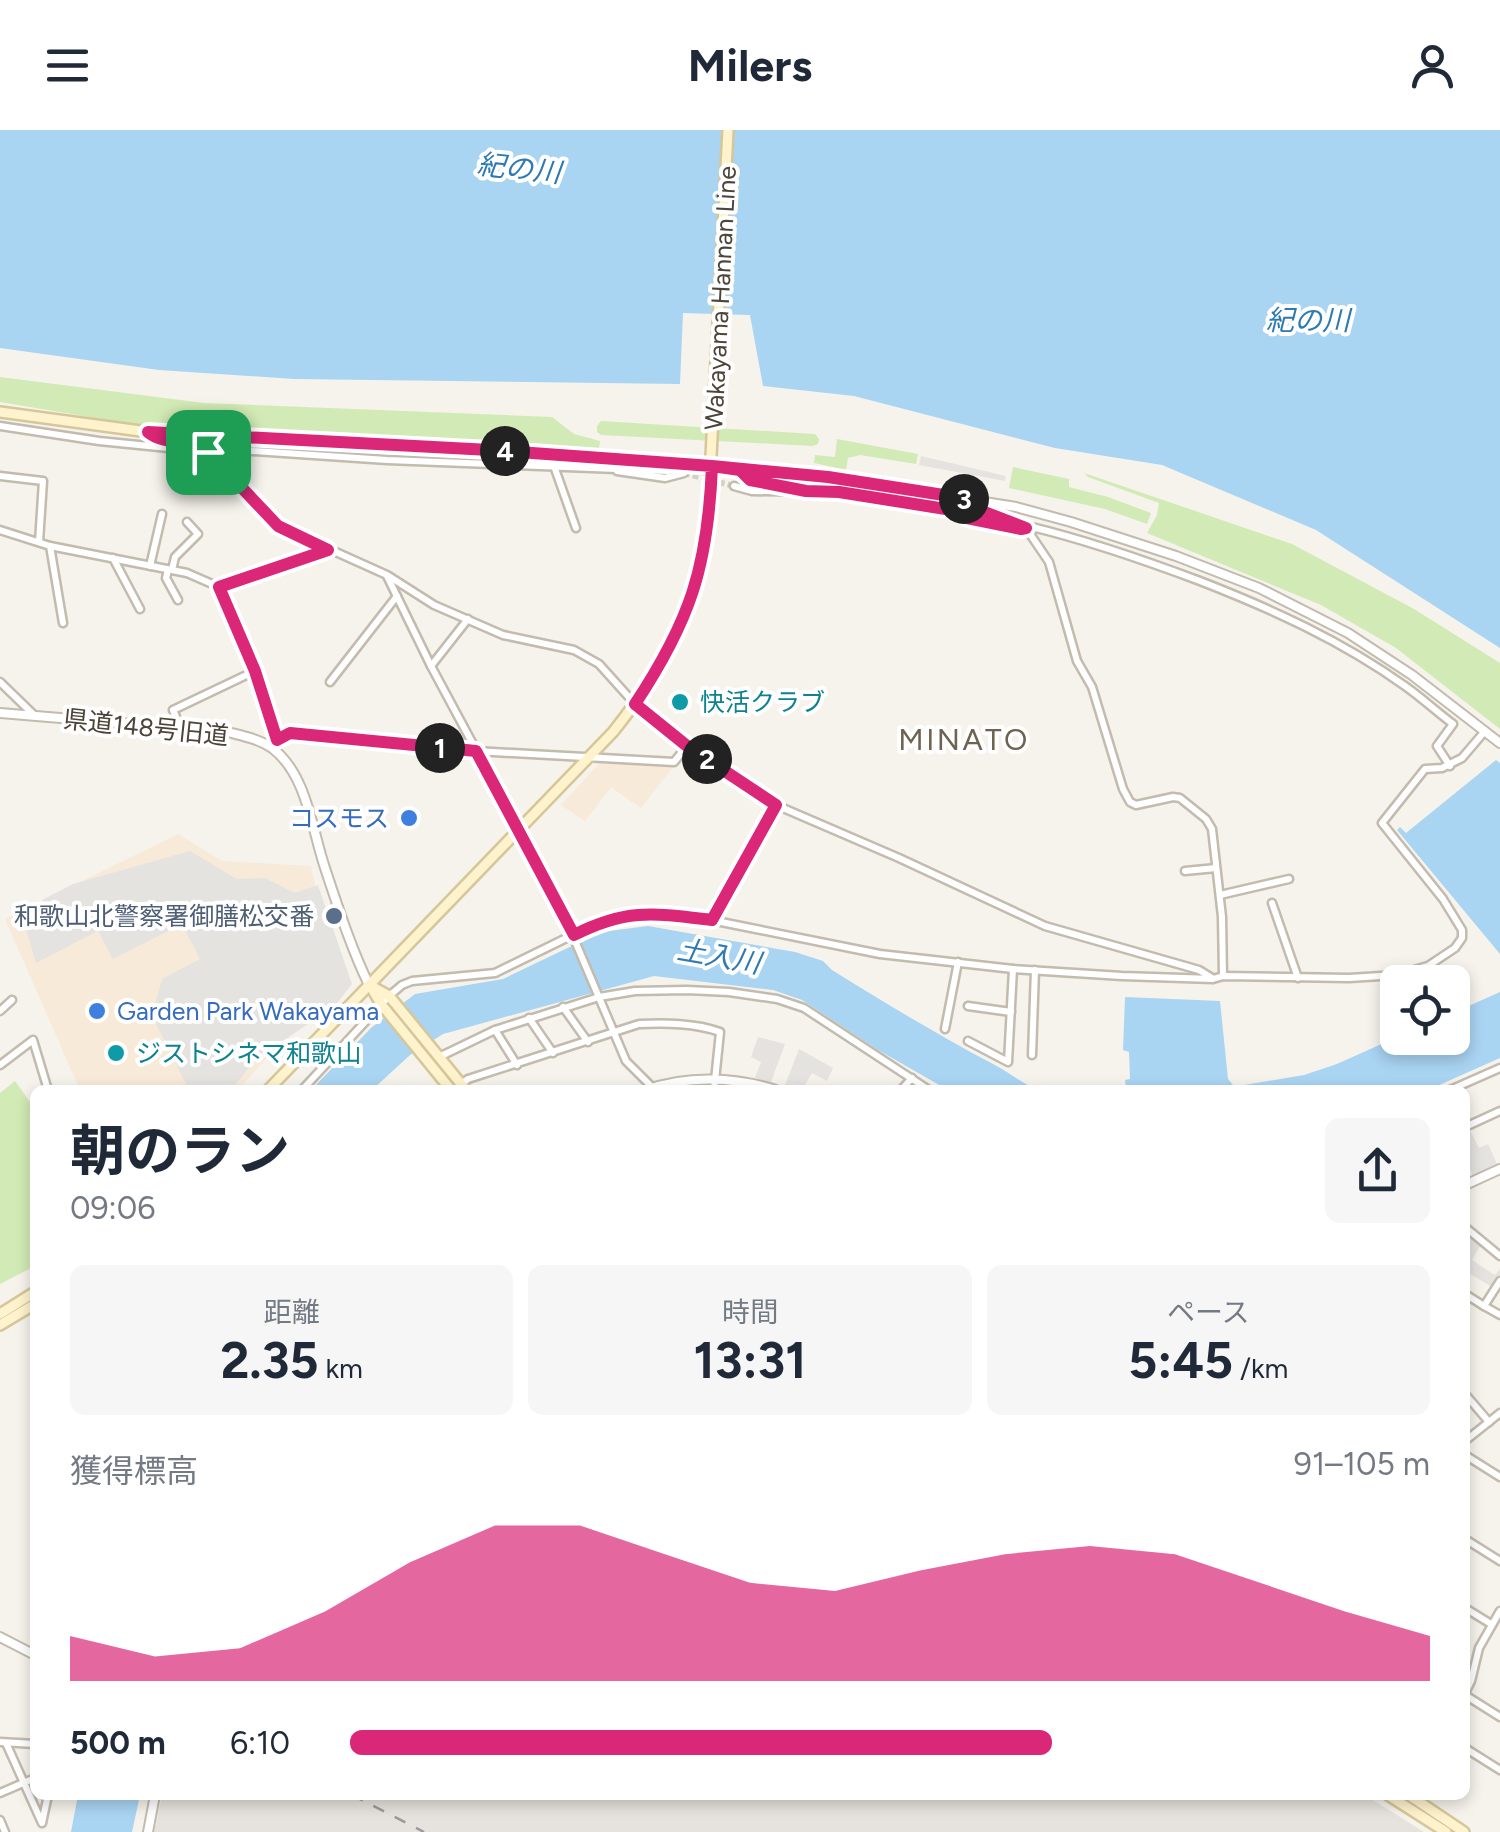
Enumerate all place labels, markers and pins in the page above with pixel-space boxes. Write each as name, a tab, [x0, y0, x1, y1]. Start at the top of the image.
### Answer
pin	[166, 410, 251, 495]
pin: 4	[480, 426, 530, 476]
pin: 3	[939, 474, 989, 524]
place label: 快活クラブ	[700, 687, 825, 717]
marker: 快活クラブ	[669, 691, 691, 713]
pin: 1	[415, 723, 465, 773]
pin: 2	[682, 734, 732, 784]
place label: コスモス	[289, 803, 389, 833]
marker: コスモス	[398, 807, 420, 829]
place label: 和歌山北警察署御膳松交番	[14, 901, 314, 931]
marker: 和歌山北警察署御膳松交番	[323, 905, 345, 927]
place label: Garden Park Wakayama	[117, 996, 379, 1026]
marker: Garden Park Wakayama	[86, 1000, 108, 1022]
place label: ジストシネマ和歌山	[136, 1038, 361, 1068]
marker: ジストシネマ和歌山	[105, 1042, 127, 1064]

